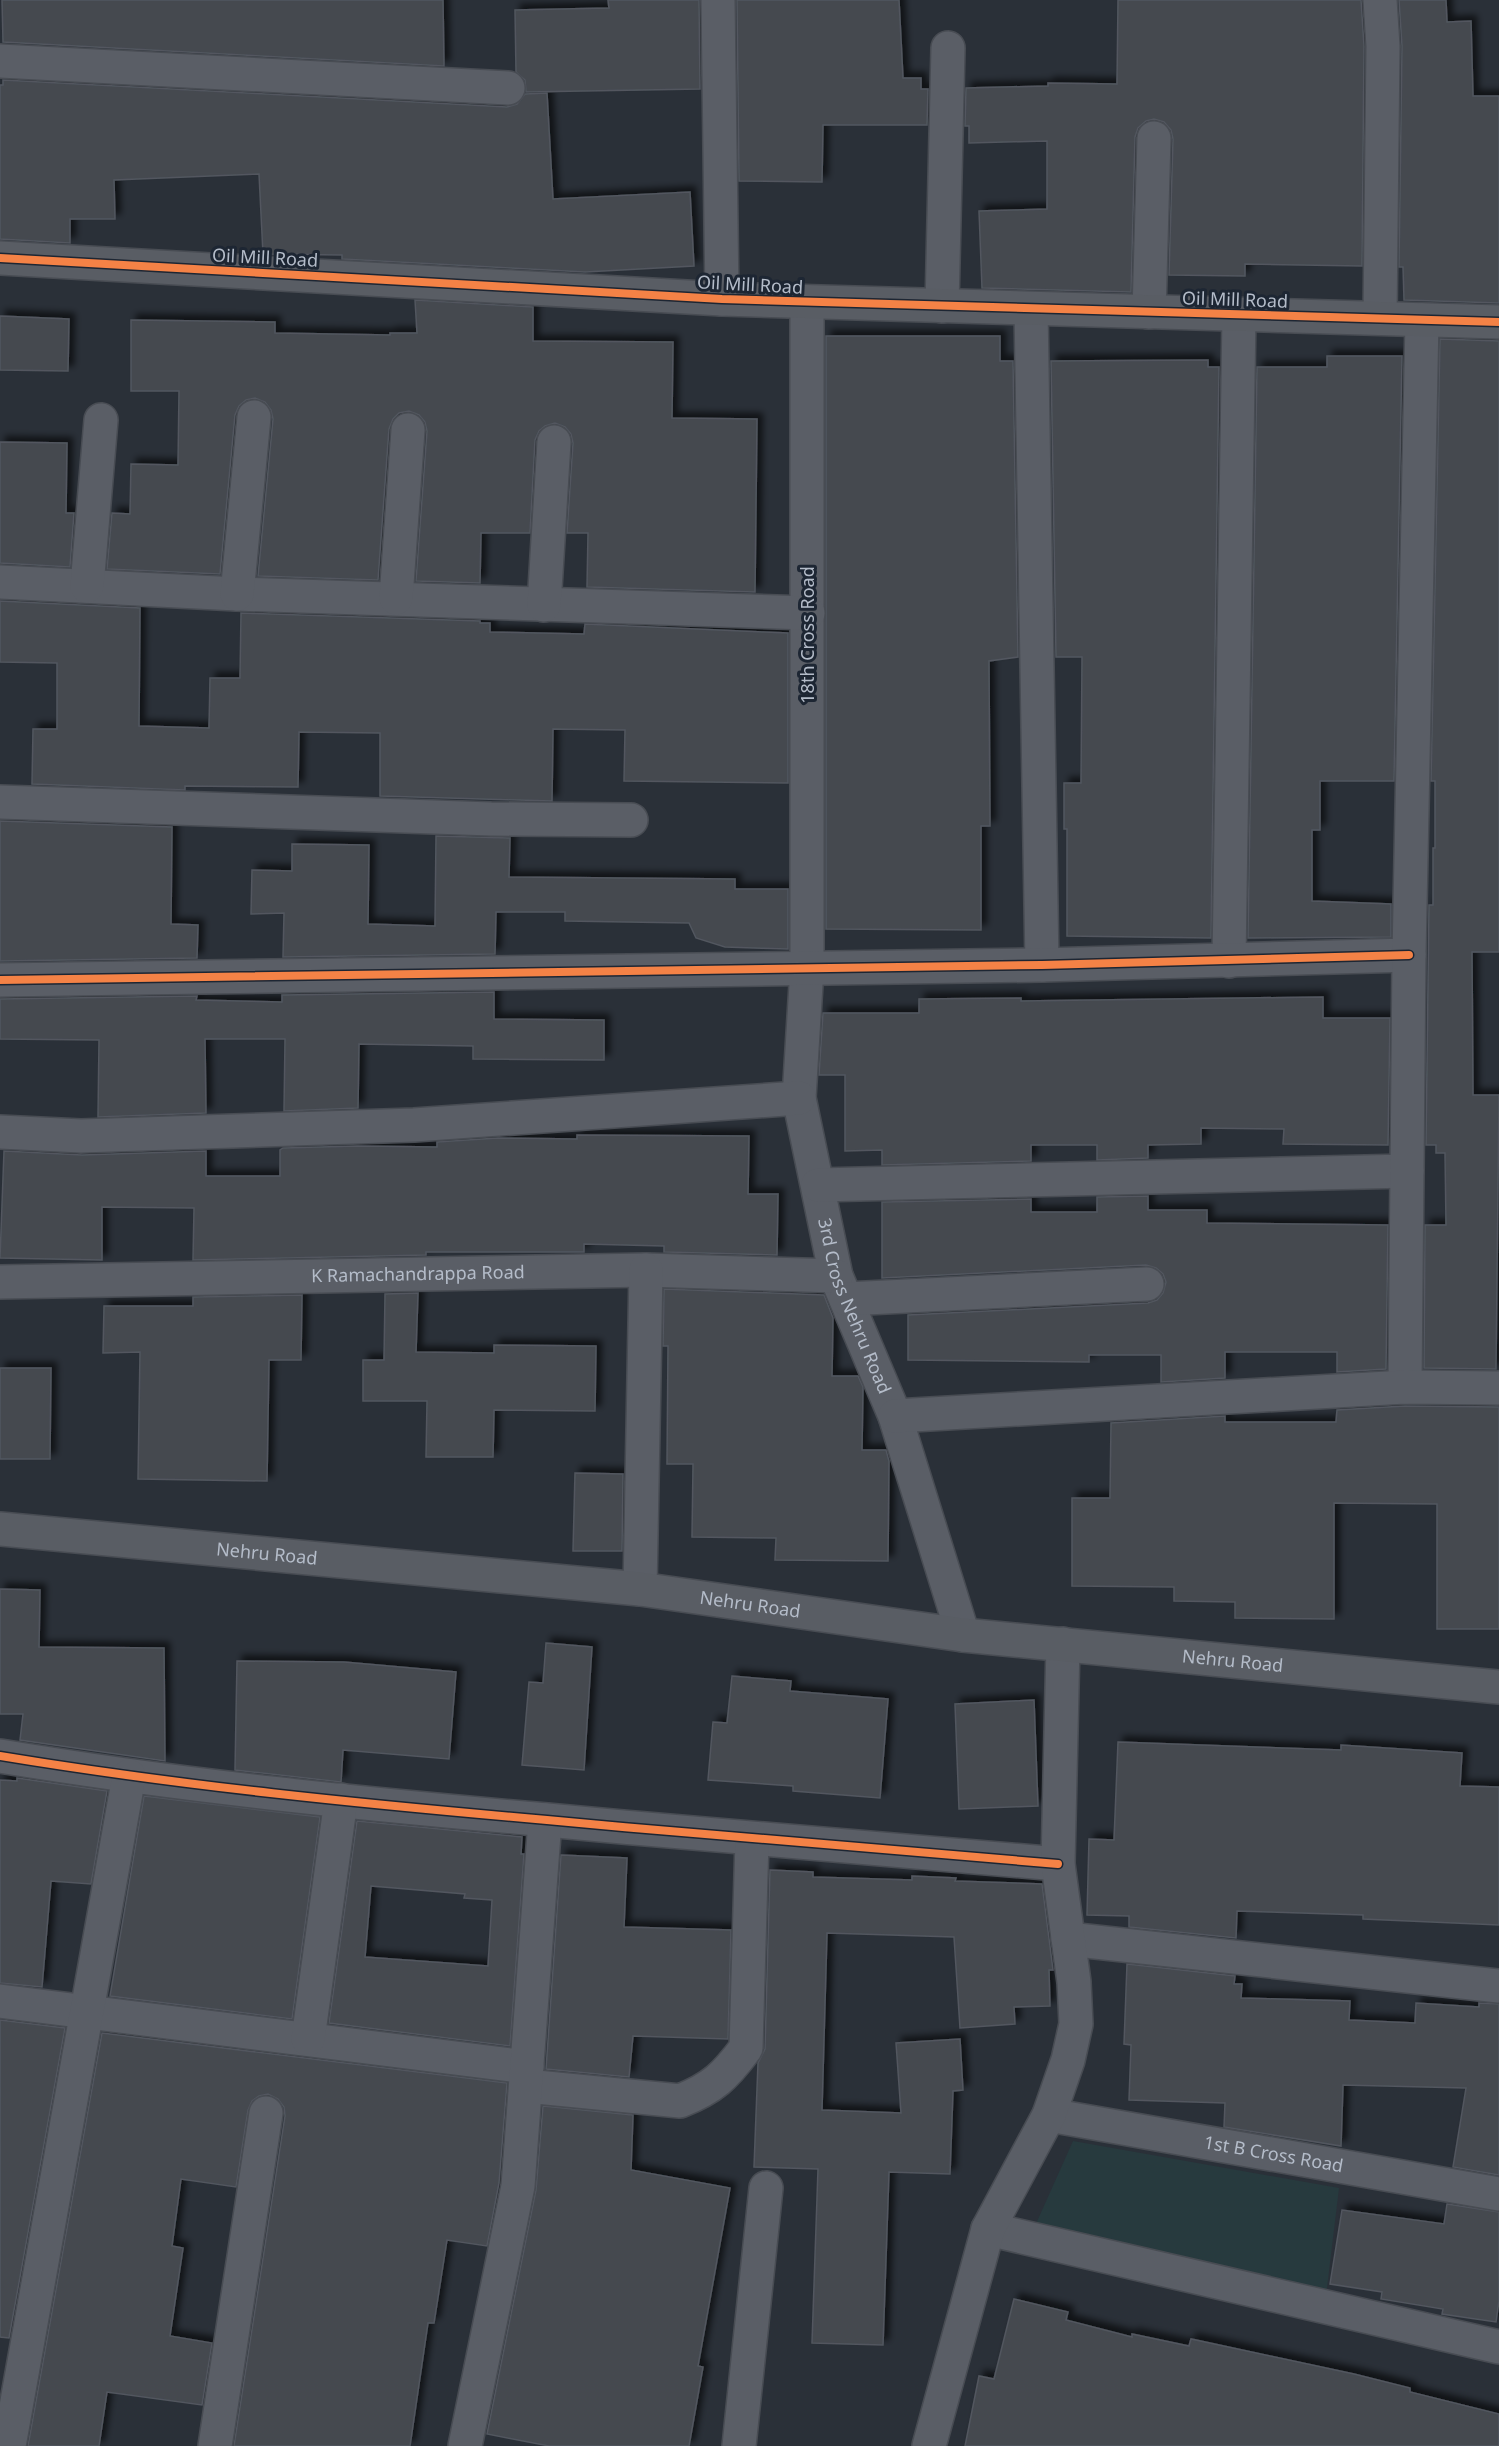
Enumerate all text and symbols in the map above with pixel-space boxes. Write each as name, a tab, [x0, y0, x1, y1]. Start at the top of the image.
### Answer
street label: Oil Mill Road	[211, 242, 319, 272]
street label: Oil Mill Road	[696, 269, 804, 299]
street label: Oil Mill Road	[1182, 285, 1289, 313]
street label: 18th Cross Road	[795, 566, 819, 704]
street label: 3rd Cross Nehru Road	[813, 1216, 897, 1397]
street label: K Ramachandrappa Road	[311, 1259, 525, 1287]
street label: Nehru Road	[215, 1536, 319, 1570]
street label: Nehru Road	[698, 1585, 802, 1623]
street label: Nehru Road	[1181, 1643, 1284, 1677]
street label: 1st B Cross Road	[1202, 2129, 1345, 2177]

